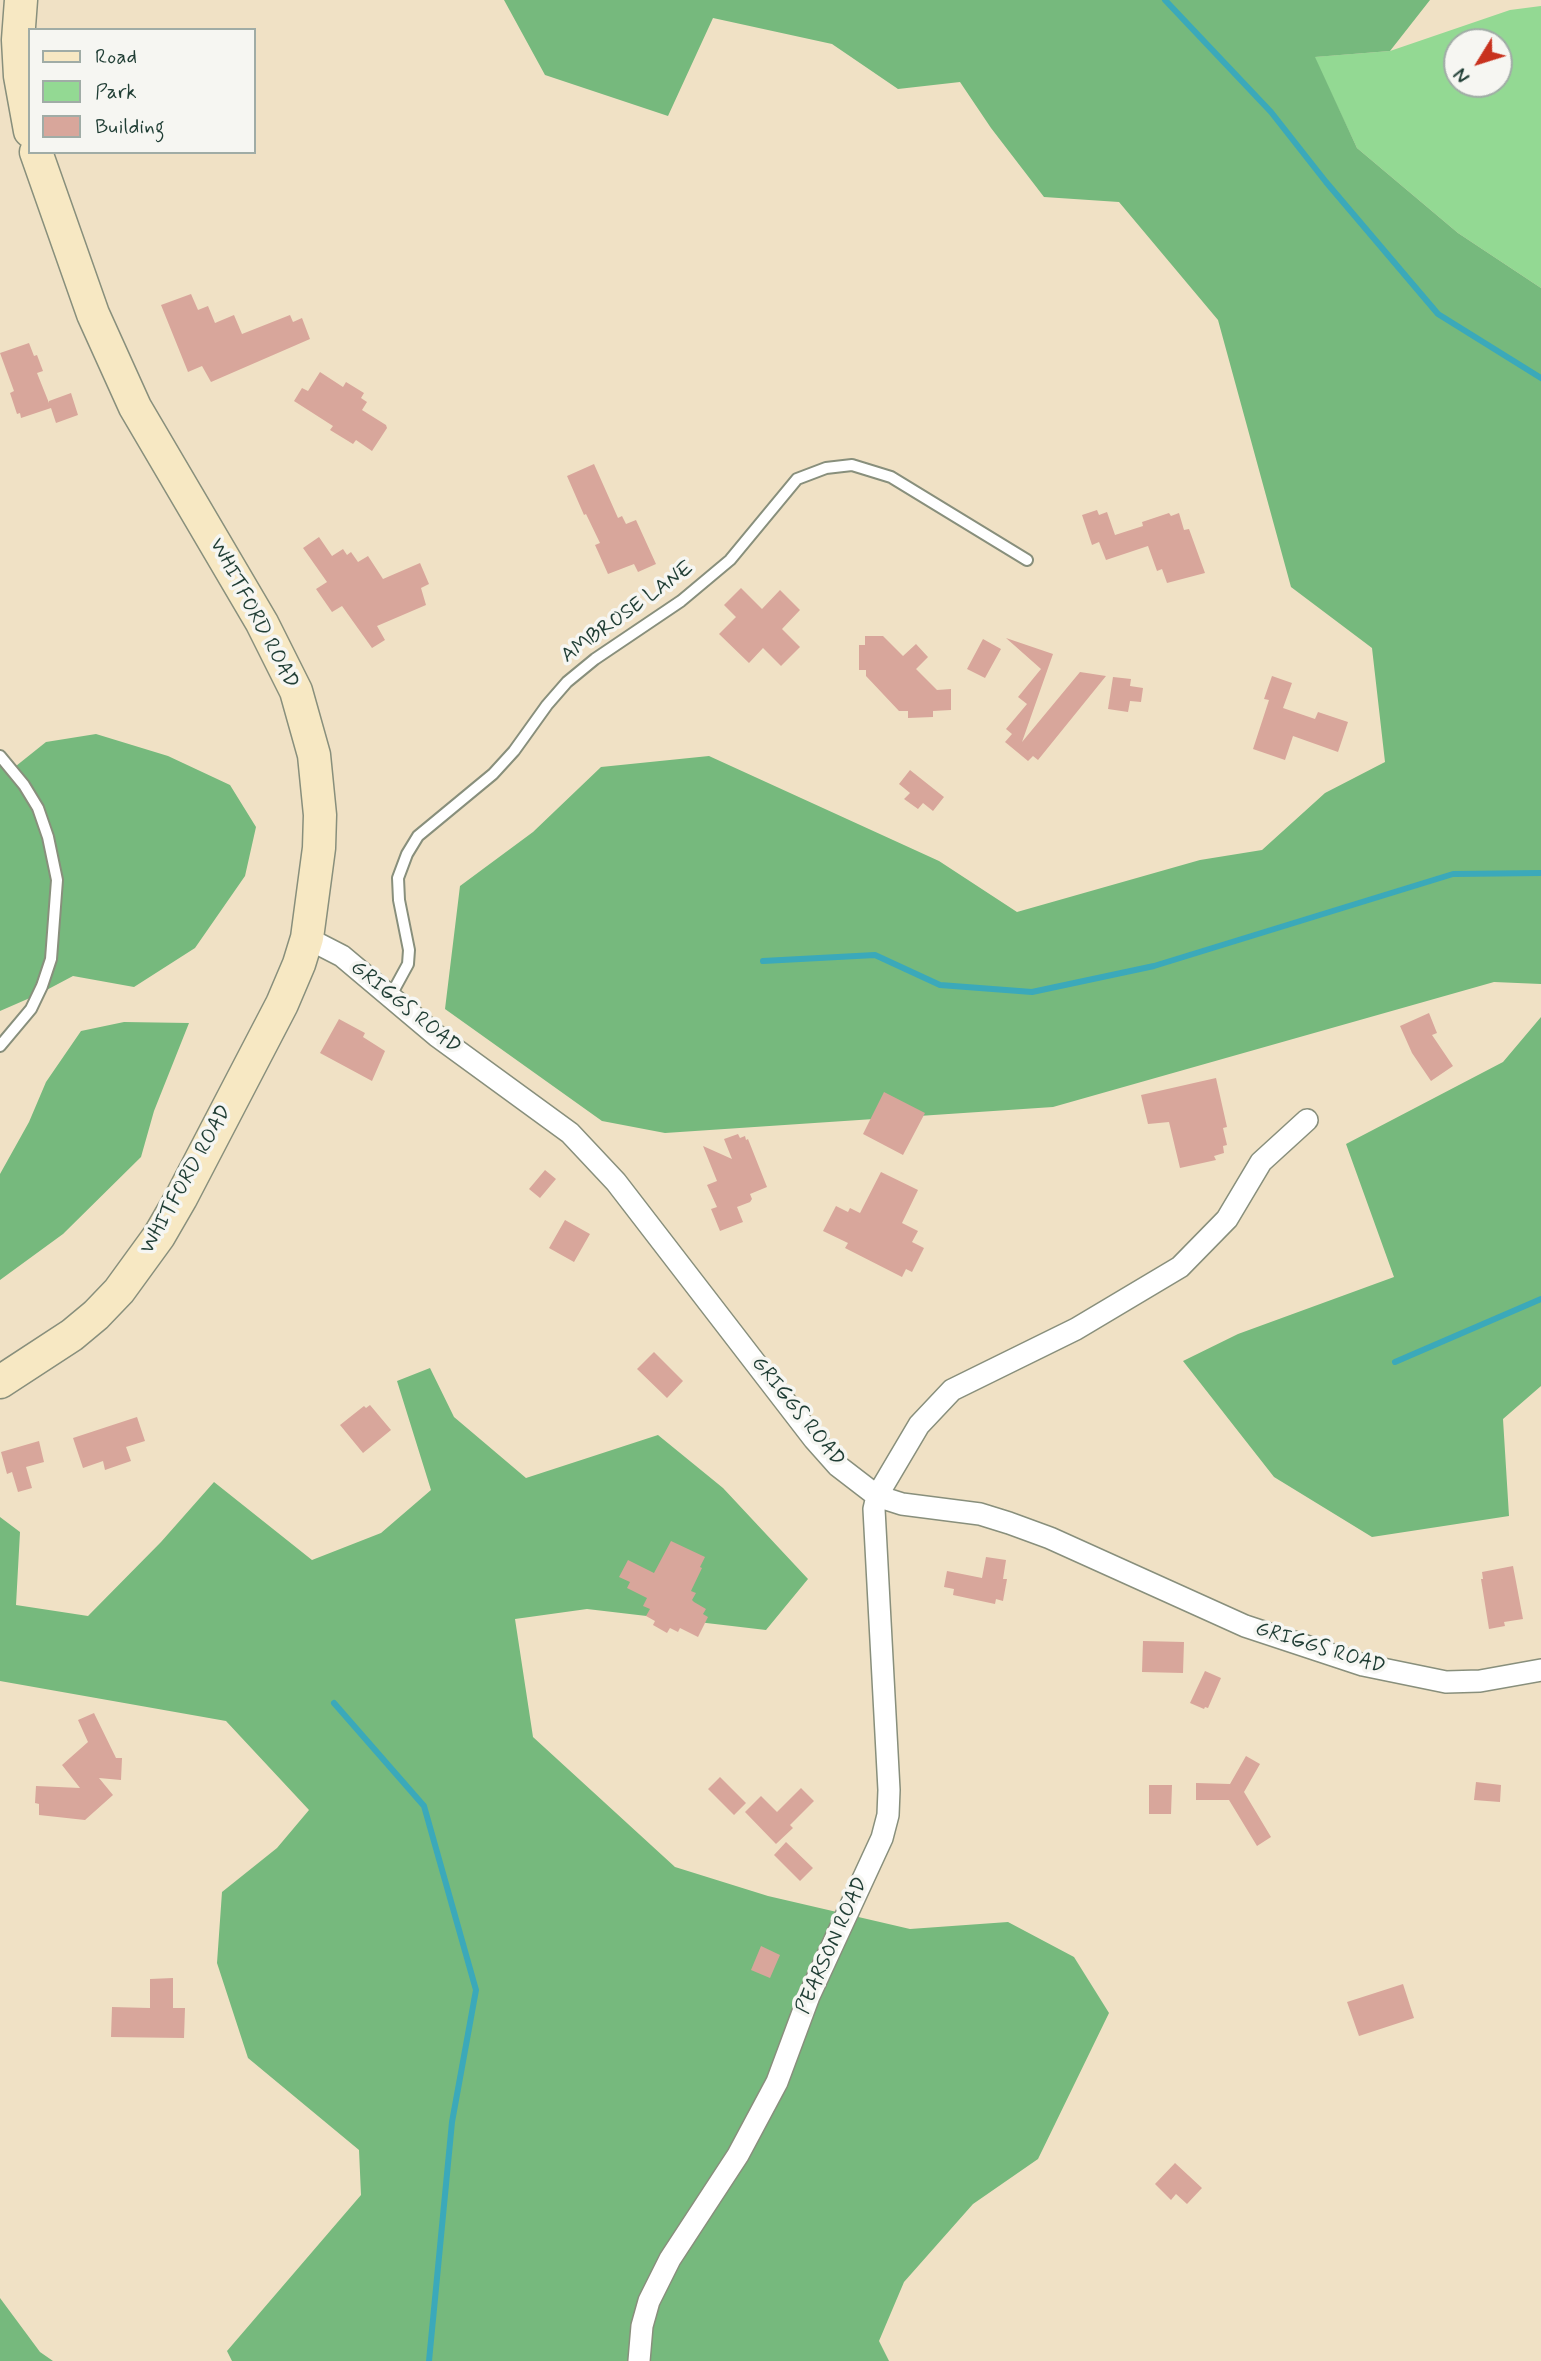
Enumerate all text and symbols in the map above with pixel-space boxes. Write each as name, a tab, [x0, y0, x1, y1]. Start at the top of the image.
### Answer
legend	[28, 28, 256, 154]
north arrow	[1443, 28, 1513, 98]
text: Road	[95, 43, 137, 71]
text: N	[1449, 62, 1476, 88]
text: Park	[95, 78, 137, 106]
text: Building	[95, 113, 165, 141]
street label: WHITFORD ROAD	[203, 535, 303, 693]
street label: AMBROSE LANE	[557, 557, 699, 669]
street label: GRIGGS ROAD	[345, 956, 465, 1060]
street label: WHITFORD ROAD	[136, 1101, 238, 1259]
street label: GRIGGS ROAD	[745, 1352, 849, 1472]
street label: GRIGGS ROAD	[1252, 1617, 1388, 1681]
street label: PEARSON ROAD	[792, 1874, 874, 2018]

